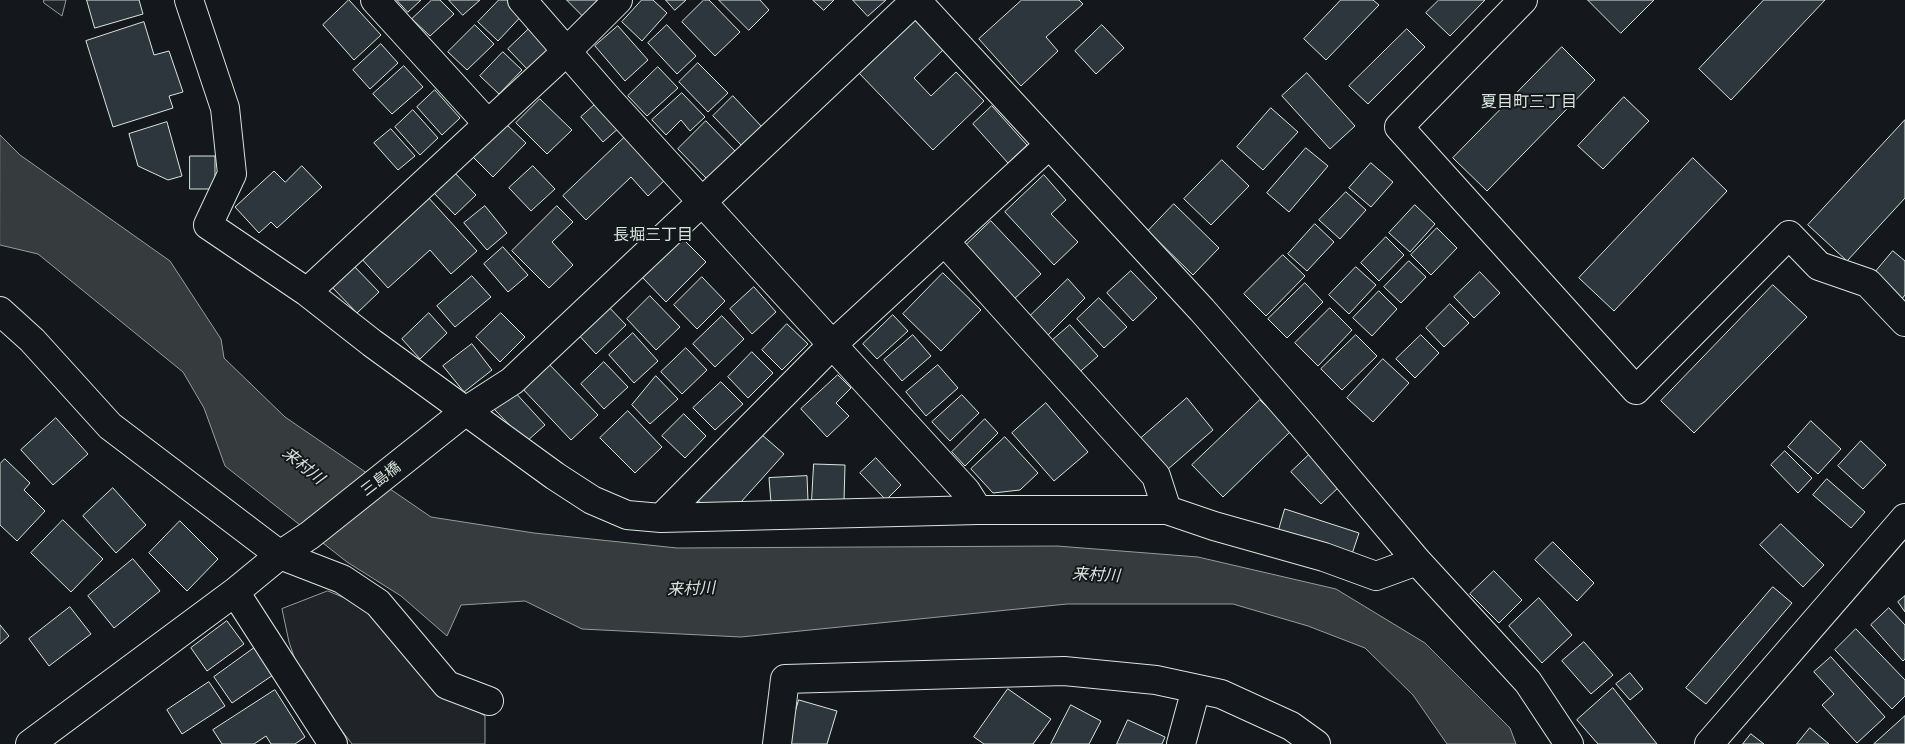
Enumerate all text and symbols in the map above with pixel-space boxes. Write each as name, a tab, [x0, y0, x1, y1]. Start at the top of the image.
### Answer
district label: 夏目町三丁目	[1481, 92, 1577, 112]
district label: 長堀三丁目	[613, 225, 693, 245]
water label: 来村川	[278, 443, 328, 489]
street label: 三島橋	[358, 458, 404, 500]
water label: 来村川	[1072, 564, 1120, 586]
water label: 来村川	[667, 579, 715, 599]

